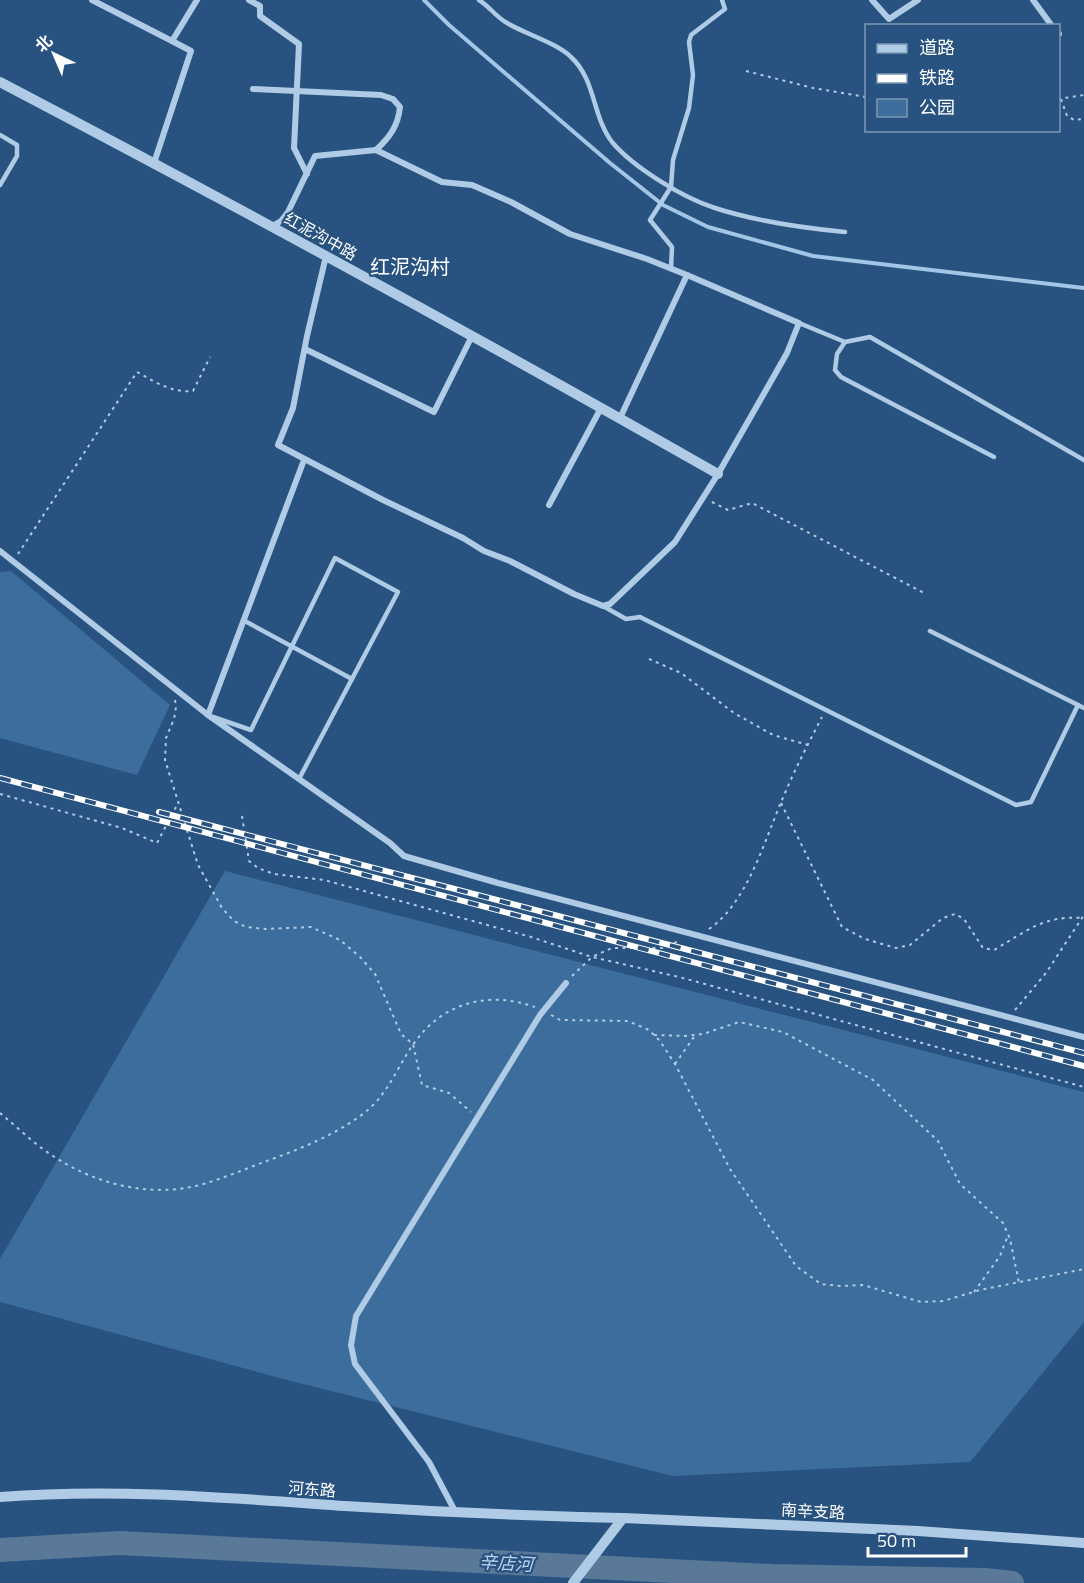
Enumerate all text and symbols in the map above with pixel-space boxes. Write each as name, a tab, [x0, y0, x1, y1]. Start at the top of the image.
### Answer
north arrow	[24, 24, 84, 84]
legend	[865, 24, 1060, 132]
text: 北	[29, 29, 58, 57]
text: 道路	[919, 34, 955, 61]
text: 铁路	[919, 64, 955, 91]
text: 公园	[919, 94, 955, 121]
street label: 红泥沟中路	[280, 206, 362, 266]
district label: 红泥沟村	[370, 251, 450, 282]
street label: 河东路	[287, 1475, 337, 1503]
street label: 南辛支路	[780, 1497, 846, 1525]
scale bar	[868, 1520, 966, 1558]
text: 50 m	[877, 1527, 916, 1554]
water label: 辛店河	[478, 1548, 537, 1578]

